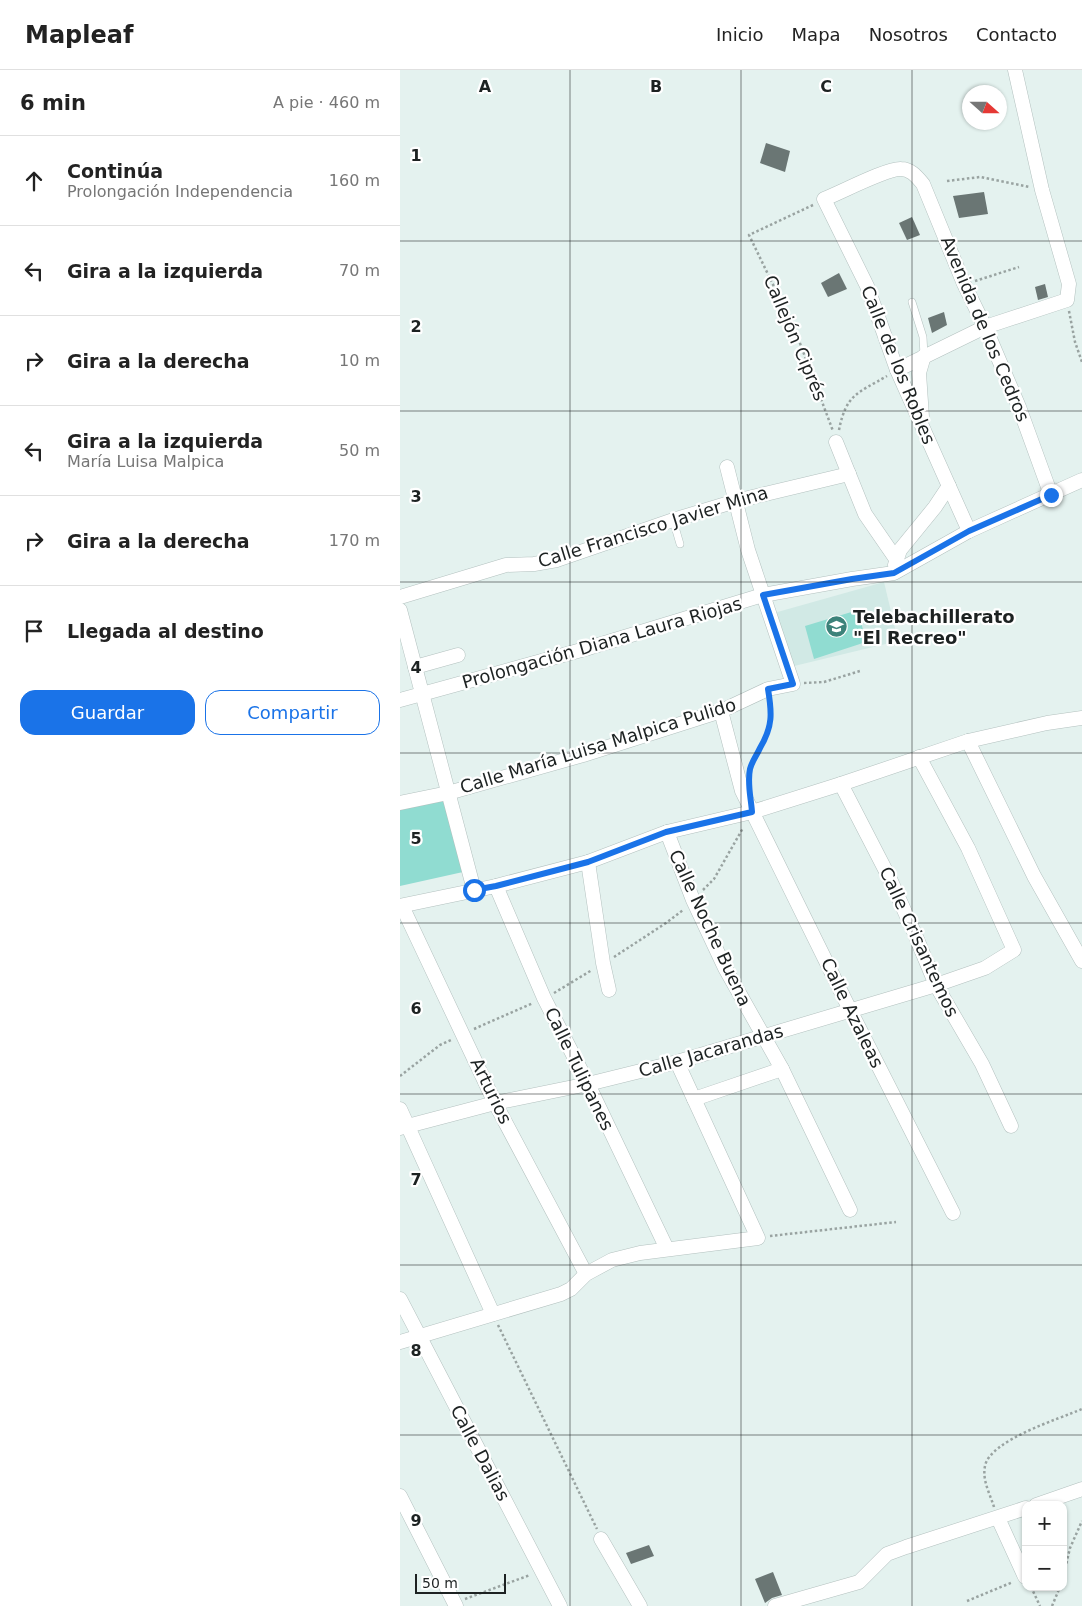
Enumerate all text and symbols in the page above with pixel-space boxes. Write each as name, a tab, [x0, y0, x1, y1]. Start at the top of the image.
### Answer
text: Mapleaf	[25, 21, 133, 49]
text: Inicio	[716, 24, 764, 45]
text: Mapa	[792, 24, 841, 45]
text: Nosotros	[869, 24, 948, 45]
text: Contacto	[976, 24, 1057, 45]
text: A	[479, 77, 492, 96]
text: B	[650, 77, 662, 96]
text: C	[820, 77, 832, 96]
north arrow	[962, 85, 1007, 130]
text: 6 min	[20, 91, 86, 115]
text: A pie · 460 m	[273, 93, 380, 112]
text: 1	[410, 146, 422, 165]
text: Continúa	[67, 160, 163, 182]
icon: ahead	[20, 167, 48, 195]
text: 160 m	[329, 171, 380, 190]
text: Prolongación Independencia	[67, 182, 293, 201]
street label: Avenida de los Cedros	[937, 233, 1034, 425]
icon: left	[20, 257, 48, 285]
text: Gira a la izquierda	[67, 260, 263, 282]
text: 70 m	[339, 261, 380, 280]
street label: Callejón Ciprés	[760, 272, 831, 404]
street label: Calle de los Robles	[857, 282, 940, 447]
text: 2	[410, 317, 422, 336]
icon: right	[20, 347, 48, 375]
text: Gira a la derecha	[67, 350, 250, 372]
text: 10 m	[339, 351, 380, 370]
text: Gira a la izquierda	[67, 430, 263, 452]
icon: left	[20, 437, 48, 465]
text: 50 m	[339, 441, 380, 460]
text: María Luisa Malpica	[67, 452, 224, 471]
street label: Calle Francisco Javier Mina	[535, 481, 770, 572]
route end	[1040, 484, 1063, 507]
text: 3	[410, 487, 422, 506]
icon: right	[20, 527, 48, 555]
text: Gira a la derecha	[67, 530, 250, 552]
text: 170 m	[329, 531, 380, 550]
street label: Prolongación Diana Laura Riojas	[460, 592, 744, 693]
place label: Telebachillerato "El Recreo"	[853, 606, 1015, 648]
school or university icon: Telebachillerato "El Recreo"	[825, 615, 849, 639]
icon: arrive	[20, 617, 48, 645]
text: Llegada al destino	[67, 620, 264, 642]
text: 4	[410, 658, 422, 677]
button: Guardar	[20, 690, 195, 735]
button: Compartir	[205, 690, 380, 735]
street label: Calle María Luisa Malpica Pulido	[457, 693, 738, 798]
text: 5	[410, 829, 422, 848]
street label: Calle Noche Buena	[665, 846, 756, 1009]
street label: Calle Crisantemos	[875, 863, 963, 1020]
route start	[463, 879, 486, 902]
street label: Calle Azaleas	[817, 954, 888, 1071]
text: 6	[410, 999, 422, 1018]
street label: Calle Tulipanes	[541, 1004, 618, 1134]
street label: Calle Jacarandas	[636, 1020, 786, 1081]
street label: Arturios	[466, 1054, 516, 1127]
text: 7	[410, 1170, 422, 1189]
text: 8	[410, 1341, 422, 1360]
street label: Calle Dalias	[446, 1401, 515, 1504]
map controls	[1022, 1501, 1067, 1591]
button: +	[1022, 1501, 1067, 1546]
text: 9	[410, 1511, 422, 1530]
button: −	[1022, 1546, 1067, 1591]
scale bar	[415, 1571, 506, 1594]
text: 50 m	[422, 1575, 458, 1591]

